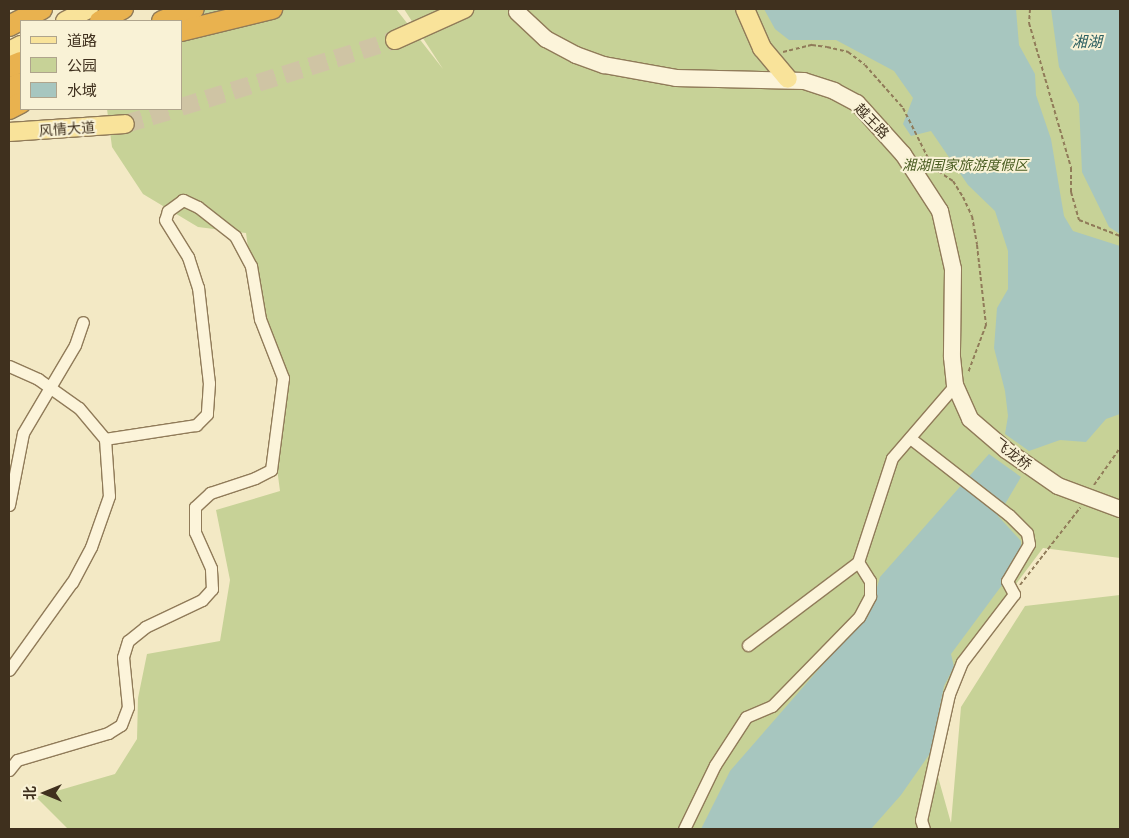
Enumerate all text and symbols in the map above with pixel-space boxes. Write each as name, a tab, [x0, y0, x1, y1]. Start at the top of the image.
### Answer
legend	[20, 20, 182, 110]
text: 道路	[67, 30, 97, 50]
water label: 湘湖	[1072, 33, 1102, 51]
text: 公园	[67, 55, 97, 75]
text: 水域	[67, 80, 97, 100]
street label: 越王路	[851, 100, 893, 142]
street label: 风情大道	[38, 119, 96, 139]
park label: 湘湖国家旅游度假区	[902, 157, 1028, 173]
street label: 飞龙桥	[991, 435, 1035, 473]
north arrow	[20, 768, 70, 818]
text: 北	[20, 786, 39, 800]

